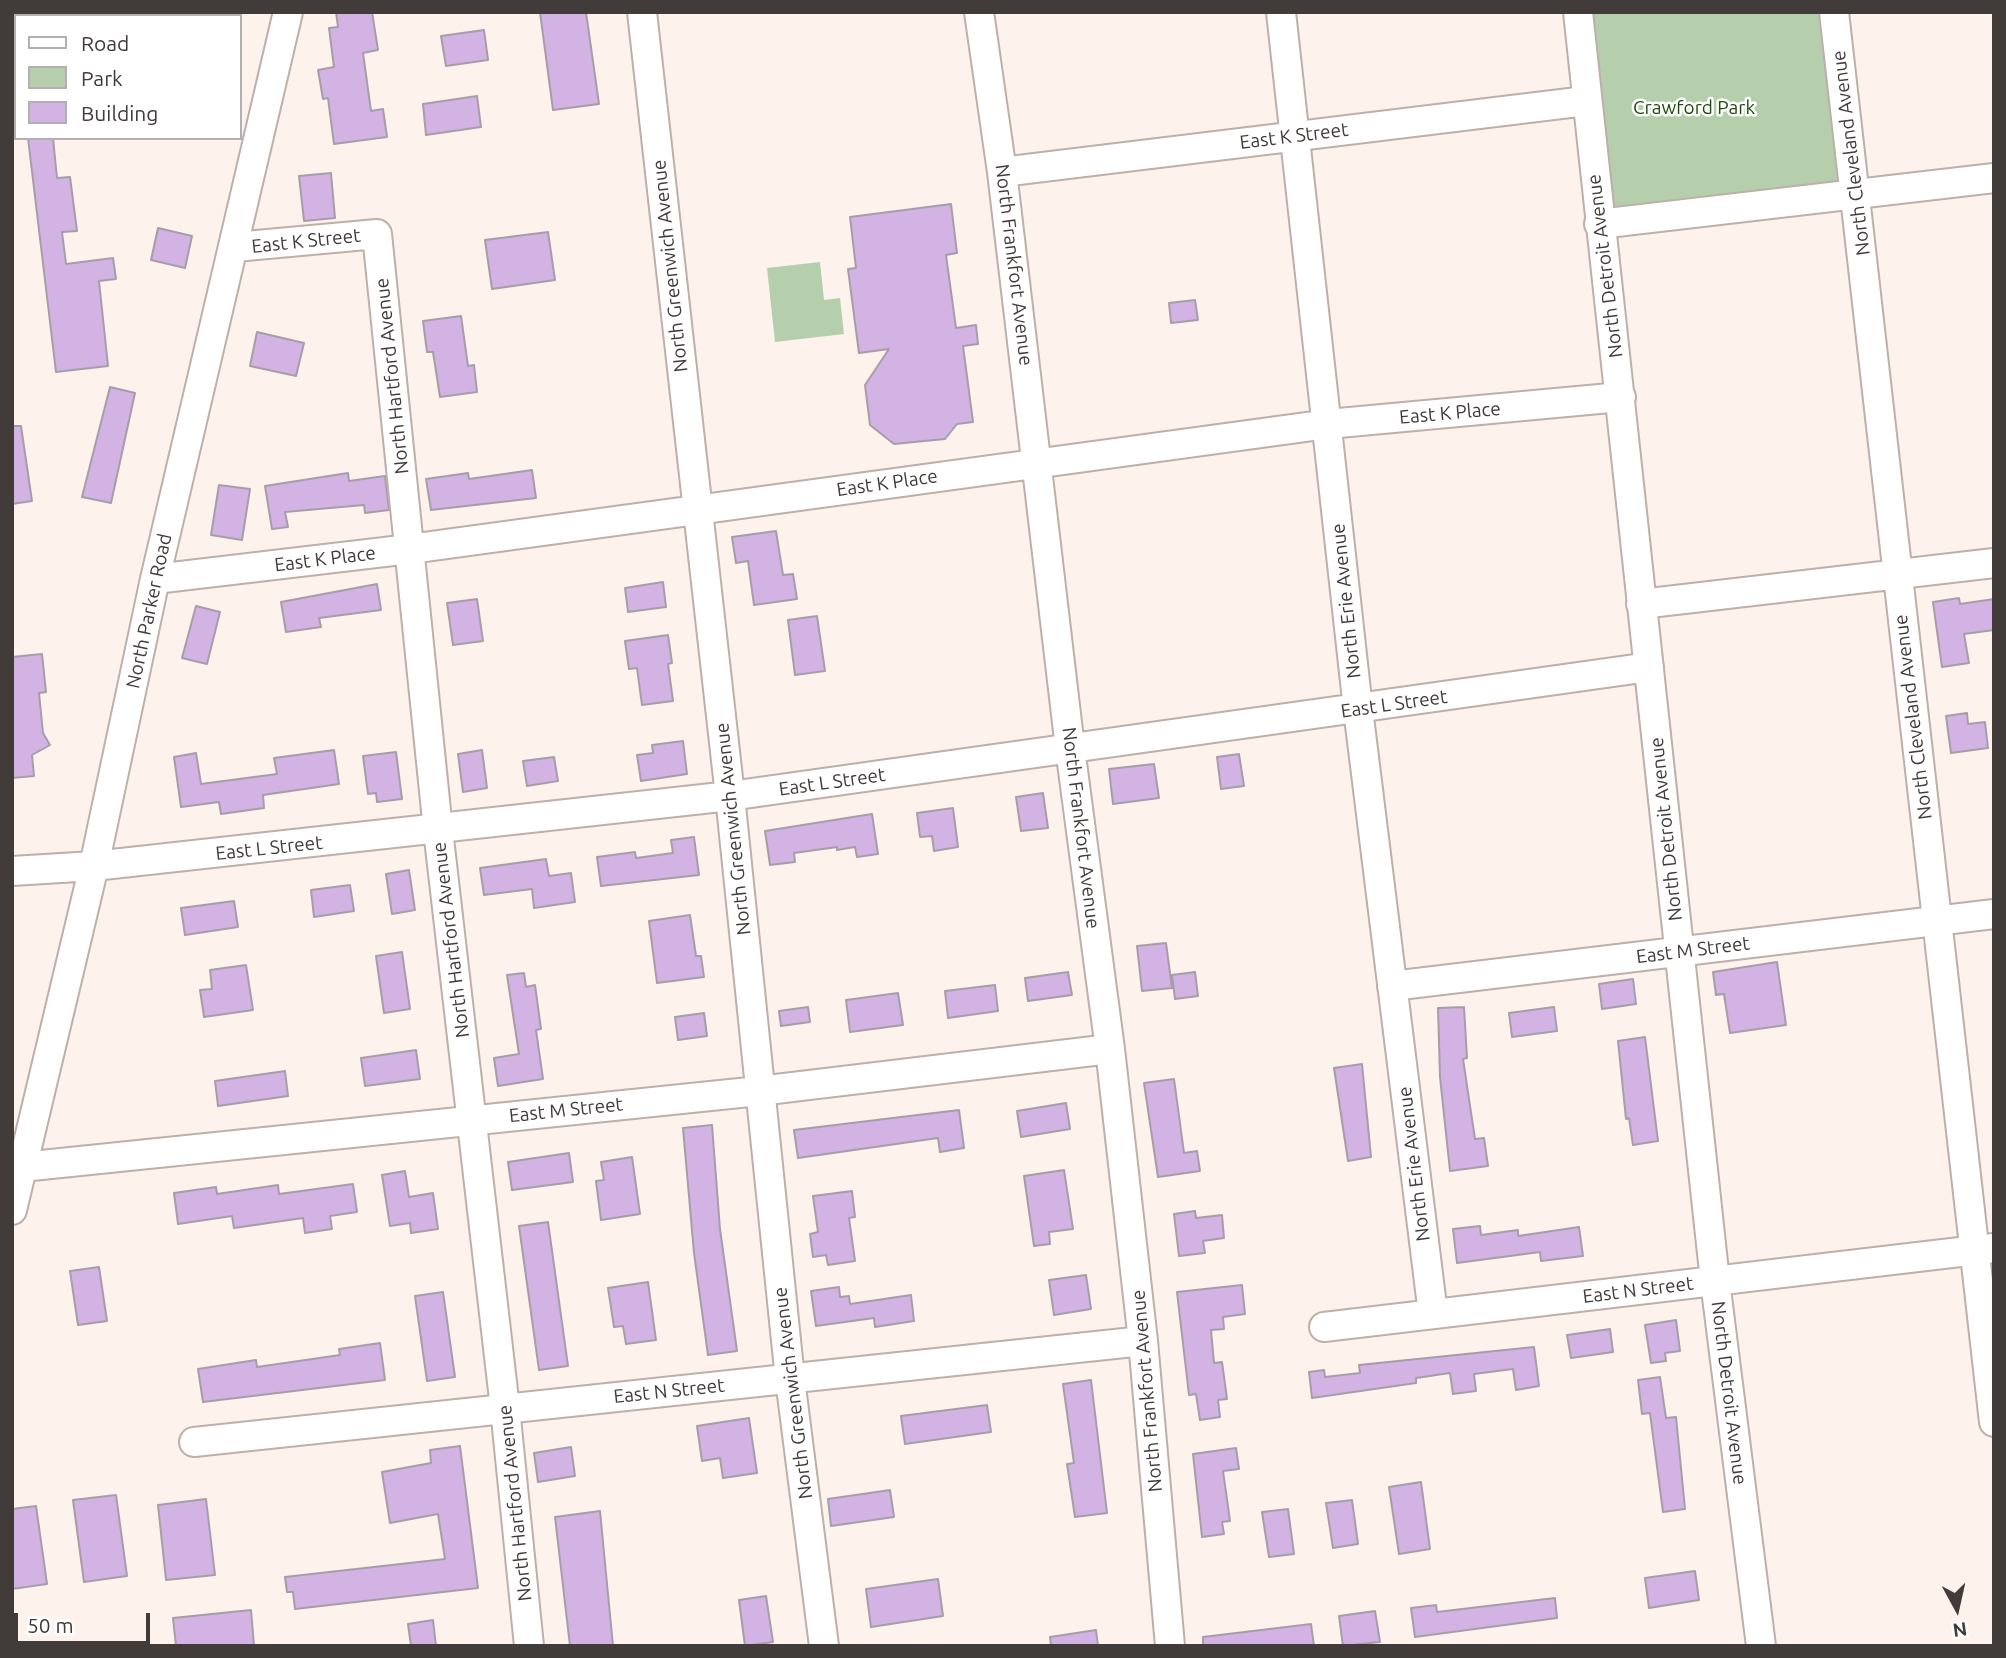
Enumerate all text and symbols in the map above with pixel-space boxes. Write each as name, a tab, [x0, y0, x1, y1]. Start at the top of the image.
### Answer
legend	[14, 14, 242, 140]
text: Road	[81, 31, 129, 55]
street label: North Cleveland Avenue	[1827, 49, 1875, 257]
text: Park	[81, 66, 123, 90]
park label: Crawford Park	[1633, 97, 1755, 119]
text: Building	[81, 101, 158, 125]
street label: East K Street	[1238, 118, 1350, 154]
street label: North Greenwich Avenue	[648, 159, 692, 373]
street label: North Frankfort Avenue	[990, 163, 1038, 367]
street label: North Detroit Avenue	[1582, 173, 1628, 359]
street label: East K Street	[250, 224, 362, 258]
street label: North Hartford Avenue	[370, 277, 414, 475]
street label: East K Place	[1398, 397, 1502, 429]
street label: East K Place	[835, 465, 939, 501]
street label: North Erie Avenue	[1327, 522, 1365, 680]
street label: North Parker Road	[121, 531, 177, 691]
street label: East K Place	[273, 541, 377, 577]
street label: North Cleveland Avenue	[1889, 613, 1937, 821]
street label: East L Street	[1339, 685, 1449, 723]
street label: North Greenwich Avenue	[711, 722, 755, 936]
street label: North Frankfort Avenue	[1057, 726, 1105, 930]
street label: North Detroit Avenue	[1645, 736, 1687, 922]
street label: East L Street	[777, 763, 887, 801]
street label: East L Street	[214, 831, 324, 865]
street label: North Hartford Avenue	[428, 841, 474, 1039]
street label: East M Street	[1635, 932, 1751, 968]
street label: North Erie Avenue	[1393, 1085, 1435, 1243]
street label: East M Street	[508, 1093, 624, 1127]
street label: East N Street	[1581, 1272, 1695, 1308]
street label: North Greenwich Avenue	[769, 1286, 817, 1500]
street label: North Frankfort Avenue	[1127, 1289, 1167, 1493]
street label: North Detroit Avenue	[1706, 1300, 1752, 1486]
street label: East N Street	[612, 1374, 726, 1408]
street label: North Hartford Avenue	[493, 1404, 537, 1602]
north arrow	[1922, 1574, 1992, 1644]
scale bar	[18, 1598, 154, 1642]
text: 50 m	[27, 1613, 74, 1637]
text: N	[1951, 1618, 1968, 1642]

